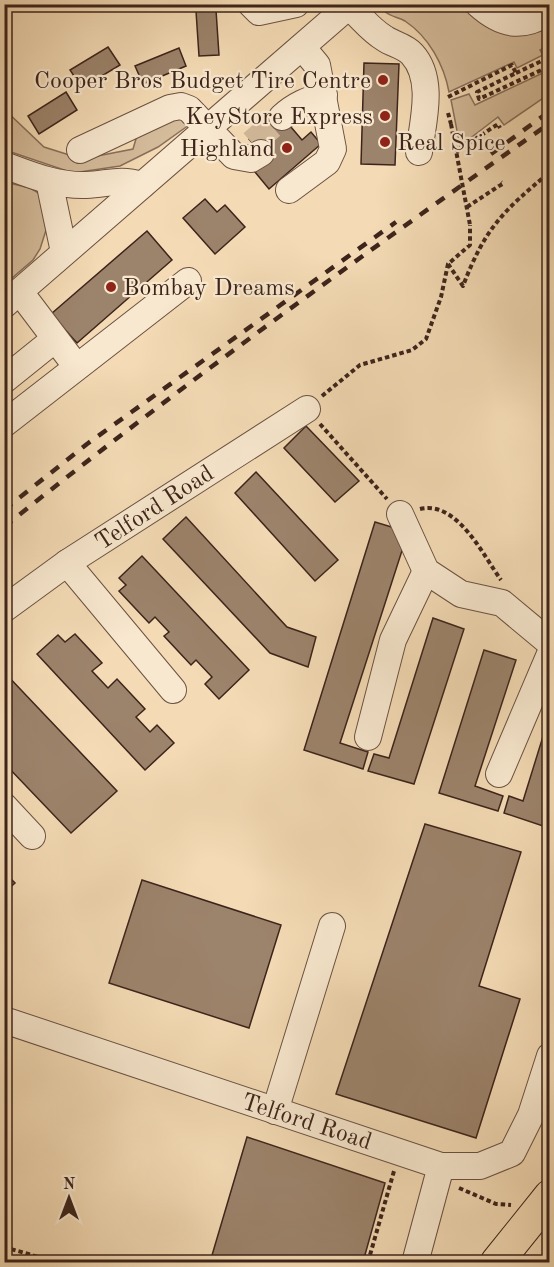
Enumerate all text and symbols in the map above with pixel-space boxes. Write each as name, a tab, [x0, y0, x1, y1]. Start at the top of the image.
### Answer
place label: Cooper Bros Budget Tire Centre	[34, 70, 371, 94]
marker: Cooper Bros Budget Tire Centre	[376, 73, 390, 87]
place label: KeyStore Express	[185, 106, 373, 130]
marker: KeyStore Express	[378, 109, 392, 123]
place label: Real Spice	[397, 132, 506, 156]
marker: Real Spice	[378, 135, 392, 149]
place label: Highland	[180, 138, 275, 162]
marker: Highland	[280, 141, 294, 155]
place label: Bombay Dreams	[123, 277, 295, 301]
marker: Bombay Dreams	[104, 280, 118, 294]
street label: Telford Road	[92, 462, 218, 556]
street label: Telford Road	[238, 1091, 374, 1155]
north arrow	[39, 1168, 99, 1228]
text: N	[63, 1177, 76, 1193]

